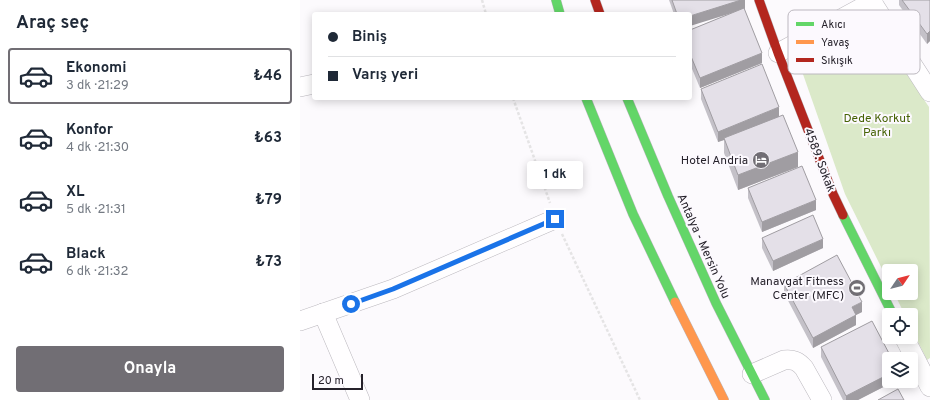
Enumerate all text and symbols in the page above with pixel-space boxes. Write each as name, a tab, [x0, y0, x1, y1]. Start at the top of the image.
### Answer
legend	[788, 10, 920, 74]
text: Araç seç	[16, 12, 89, 35]
text: Akıcı	[821, 18, 845, 32]
text: Biniş	[352, 28, 387, 47]
text: Yavaş	[821, 36, 849, 50]
text: Sıkışık	[821, 54, 853, 68]
icon: car	[18, 58, 54, 94]
text: Ekonomi	[66, 59, 126, 78]
text: Varış yeri	[352, 66, 418, 85]
text: ₺46	[253, 67, 282, 86]
text: 3 dk · 21:29	[66, 78, 129, 94]
park label: Dede Korkut Parkı	[843, 111, 911, 141]
icon: car	[18, 120, 54, 156]
text: Konfor	[66, 121, 113, 140]
street label: 4589. Sokak	[800, 126, 839, 195]
text: ₺63	[254, 129, 282, 148]
text: 4 dk · 21:30	[66, 140, 129, 156]
hotel icon: Hotel Andria	[751, 150, 771, 170]
place label: Hotel Andria	[681, 153, 748, 169]
callout: 1 dk	[527, 161, 583, 189]
text: 1 dk	[543, 167, 567, 183]
icon: car	[18, 182, 54, 218]
text: XL	[66, 183, 84, 202]
text: ₺79	[255, 191, 282, 210]
street label: Antalya - Mersin Yolu	[673, 191, 733, 301]
text: 5 dk · 21:31	[66, 202, 126, 218]
route end	[546, 210, 564, 228]
icon: car	[18, 244, 54, 280]
text: Black	[66, 245, 106, 264]
text: ₺73	[255, 253, 282, 272]
text: 6 dk · 21:32	[66, 264, 128, 280]
north arrow	[882, 264, 918, 300]
map controls	[882, 264, 918, 388]
place label: Manavgat Fitness Center (MFC)	[750, 274, 844, 304]
sports icon: Manavgat Fitness Center (MFC)	[847, 278, 867, 298]
route start	[342, 295, 360, 313]
button: locate	[882, 308, 918, 344]
button: Onayla	[16, 346, 284, 392]
button: layers	[882, 352, 918, 388]
scale bar	[312, 372, 363, 391]
text: 20 m	[318, 374, 344, 388]

